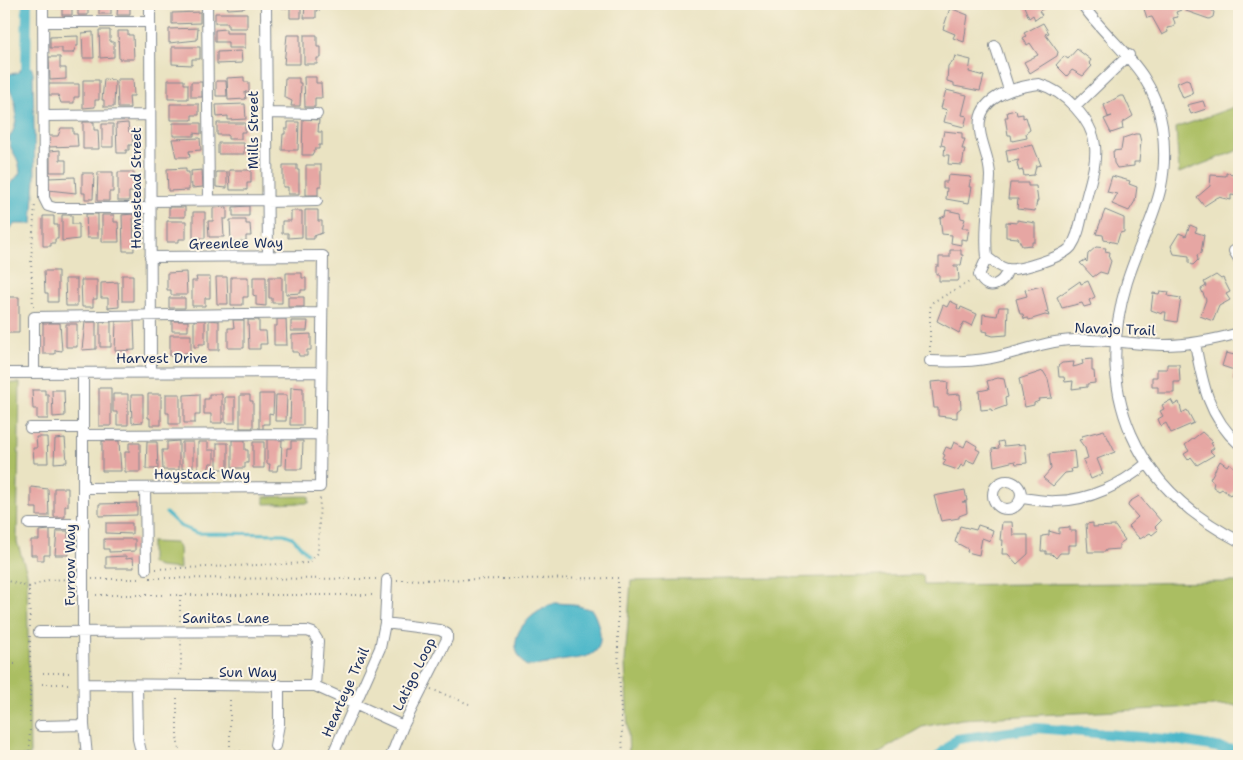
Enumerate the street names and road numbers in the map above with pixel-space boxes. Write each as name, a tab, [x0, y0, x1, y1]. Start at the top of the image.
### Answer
street label: Mills Street	[244, 91, 262, 169]
street label: Homestead Street	[127, 127, 145, 249]
street label: Greenlee Way	[189, 233, 283, 253]
street label: Navajo Trail	[1074, 319, 1157, 339]
street label: Harvest Drive	[116, 349, 208, 367]
street label: Haystack Way	[154, 465, 250, 483]
street label: Furrow Way	[61, 524, 79, 606]
street label: Sanitas Lane	[182, 609, 270, 627]
street label: Latigo Loop	[388, 634, 440, 714]
street label: Hearteye Trail	[317, 644, 373, 740]
street label: Sun Way	[219, 663, 277, 681]

